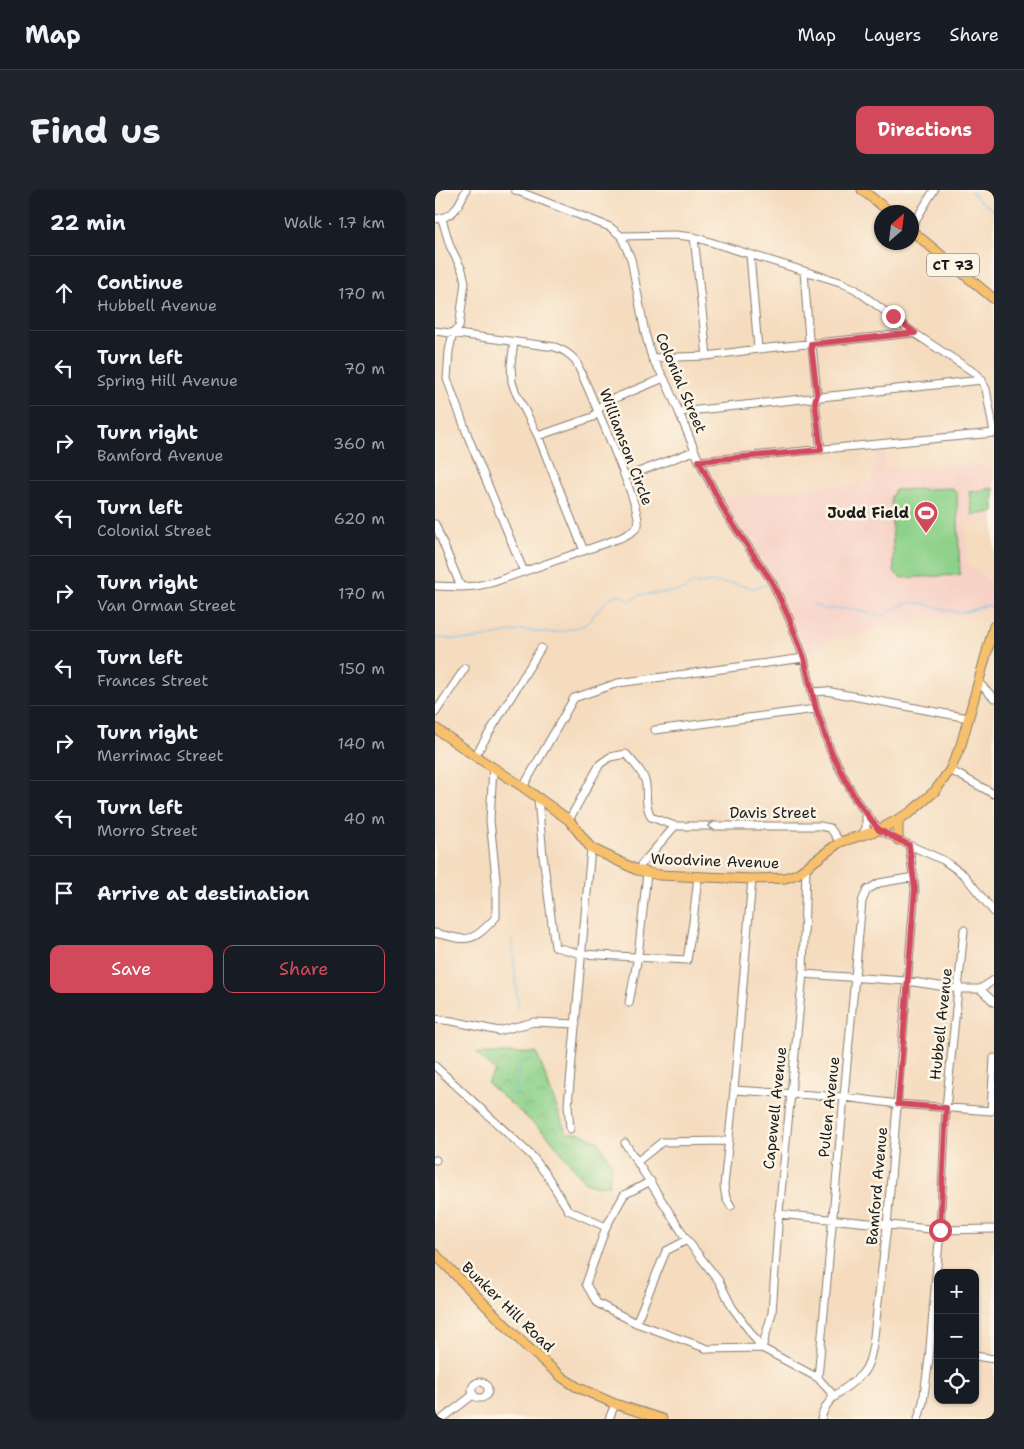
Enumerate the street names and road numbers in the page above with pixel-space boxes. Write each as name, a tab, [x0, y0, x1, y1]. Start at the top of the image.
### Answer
road number: CT 73	[927, 254, 979, 276]
street label: Colonial Street	[651, 330, 711, 436]
street label: Williamson Circle	[595, 386, 657, 508]
street label: Davis Street	[730, 803, 816, 823]
street label: Woodvine Avenue	[650, 849, 780, 873]
street label: Hubbell Avenue	[925, 967, 957, 1081]
street label: Capewell Avenue	[759, 1046, 791, 1170]
street label: Pullen Avenue	[814, 1055, 844, 1159]
street label: Bamford Avenue	[862, 1126, 892, 1246]
street label: Bunker Hill Road	[457, 1258, 559, 1357]

